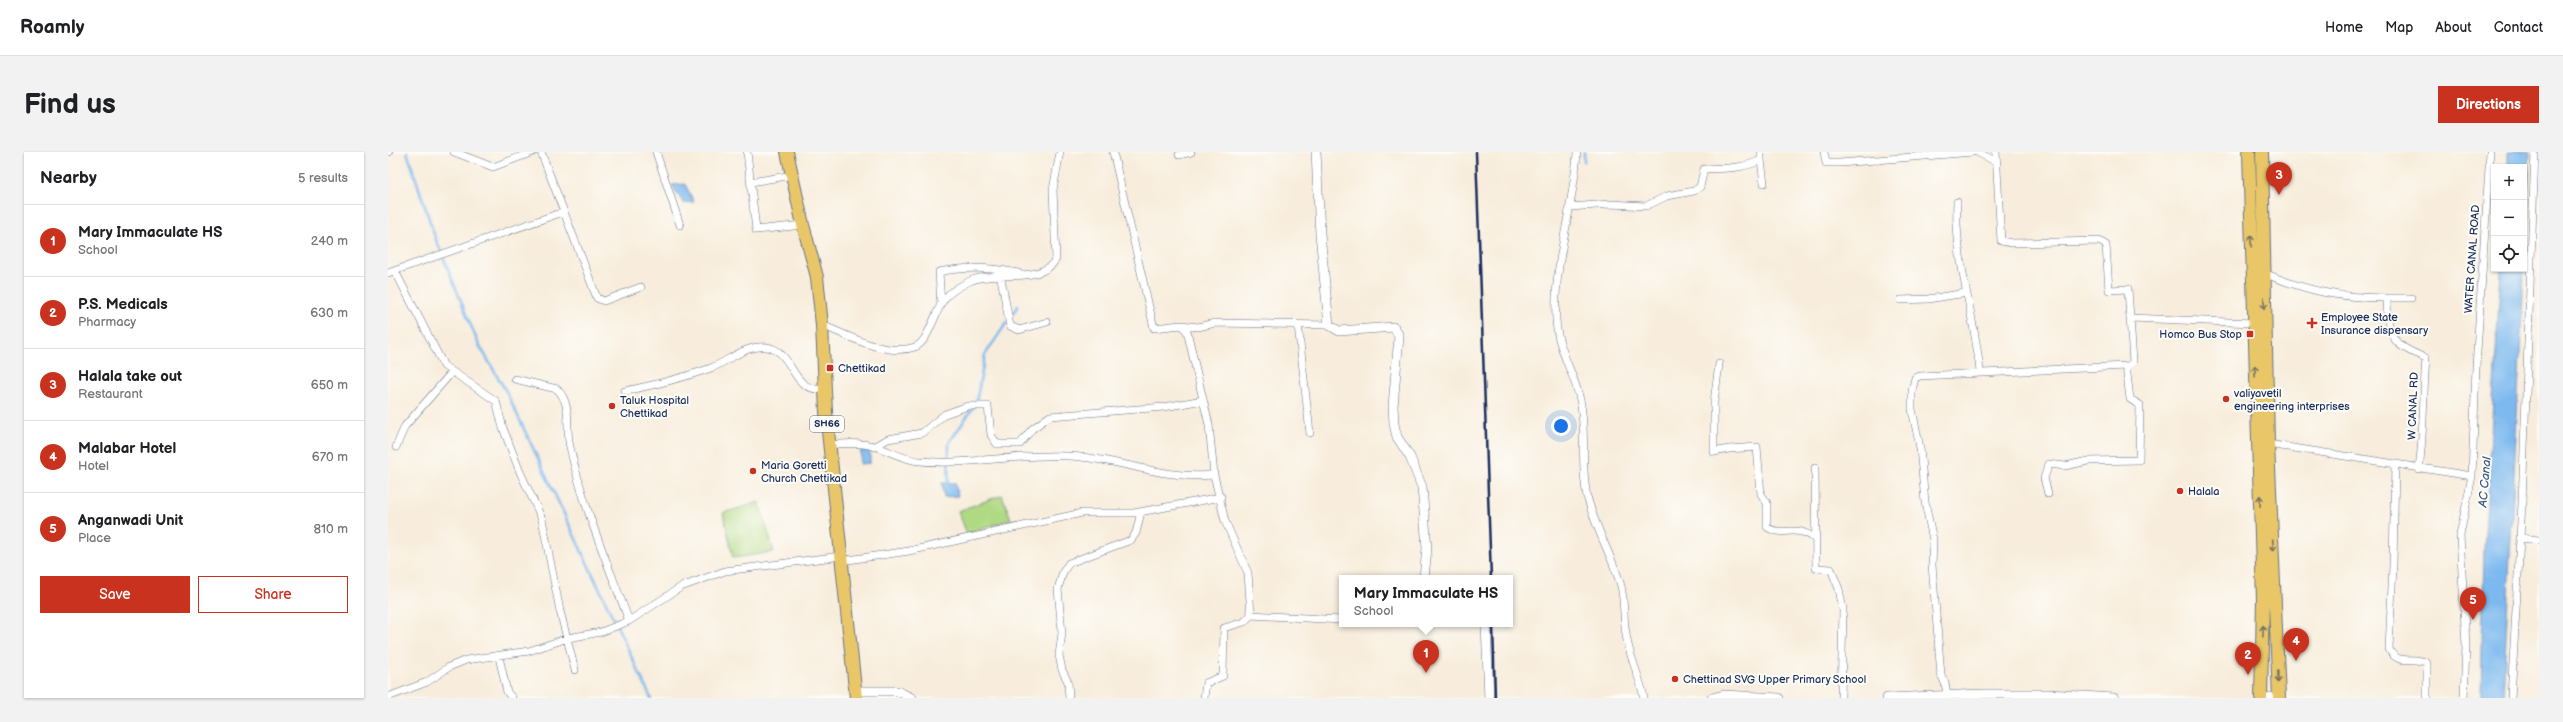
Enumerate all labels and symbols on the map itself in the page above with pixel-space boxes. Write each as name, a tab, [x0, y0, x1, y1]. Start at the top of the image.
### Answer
pin: 3	[2266, 162, 2292, 195]
street label: WATER CANAL ROAD	[2462, 204, 2482, 314]
one-way arrow	[2247, 235, 2255, 248]
one-way arrow	[2261, 296, 2268, 309]
place label: Employee State Insurance dispensary	[2321, 311, 2428, 337]
marker: Employee State Insurance dispensary	[2306, 317, 2318, 329]
place label: Homco Bus Stop	[2159, 328, 2242, 341]
marker: Homco Bus Stop	[2245, 329, 2255, 339]
place label: Chettikad	[838, 362, 886, 375]
marker: Chettikad	[825, 363, 835, 373]
one-way arrow	[2252, 365, 2259, 378]
street label: W CANAL RD	[2405, 372, 2421, 440]
place label: valiyavetil engineering interprises	[2233, 387, 2350, 413]
place label: Taluk Hospital Chettikad	[620, 394, 689, 420]
marker: valiyavetil engineering interprises	[2221, 394, 2231, 404]
marker: Taluk Hospital Chettikad	[607, 401, 617, 411]
road number: SH66	[810, 416, 844, 432]
your location	[1551, 416, 1571, 436]
water label: AC Canal	[2475, 455, 2495, 509]
place label: Maria Goretti Church Chettikad	[761, 459, 847, 485]
marker: Maria Goretti Church Chettikad	[748, 466, 758, 476]
place label: Halala	[2188, 485, 2219, 498]
marker: Halala	[2175, 486, 2185, 496]
one-way arrow	[2256, 495, 2264, 508]
one-way arrow	[2269, 538, 2276, 551]
pin: 5	[2460, 587, 2486, 620]
one-way arrow	[2259, 625, 2266, 638]
pin: 4	[2283, 628, 2309, 661]
pin: 1	[1413, 640, 1439, 673]
pin: 2	[2235, 642, 2261, 675]
one-way arrow	[2275, 670, 2282, 683]
place label: Chettinad SVG Upper Primary School	[1683, 673, 1866, 686]
marker: Chettinad SVG Upper Primary School	[1670, 674, 1680, 684]

